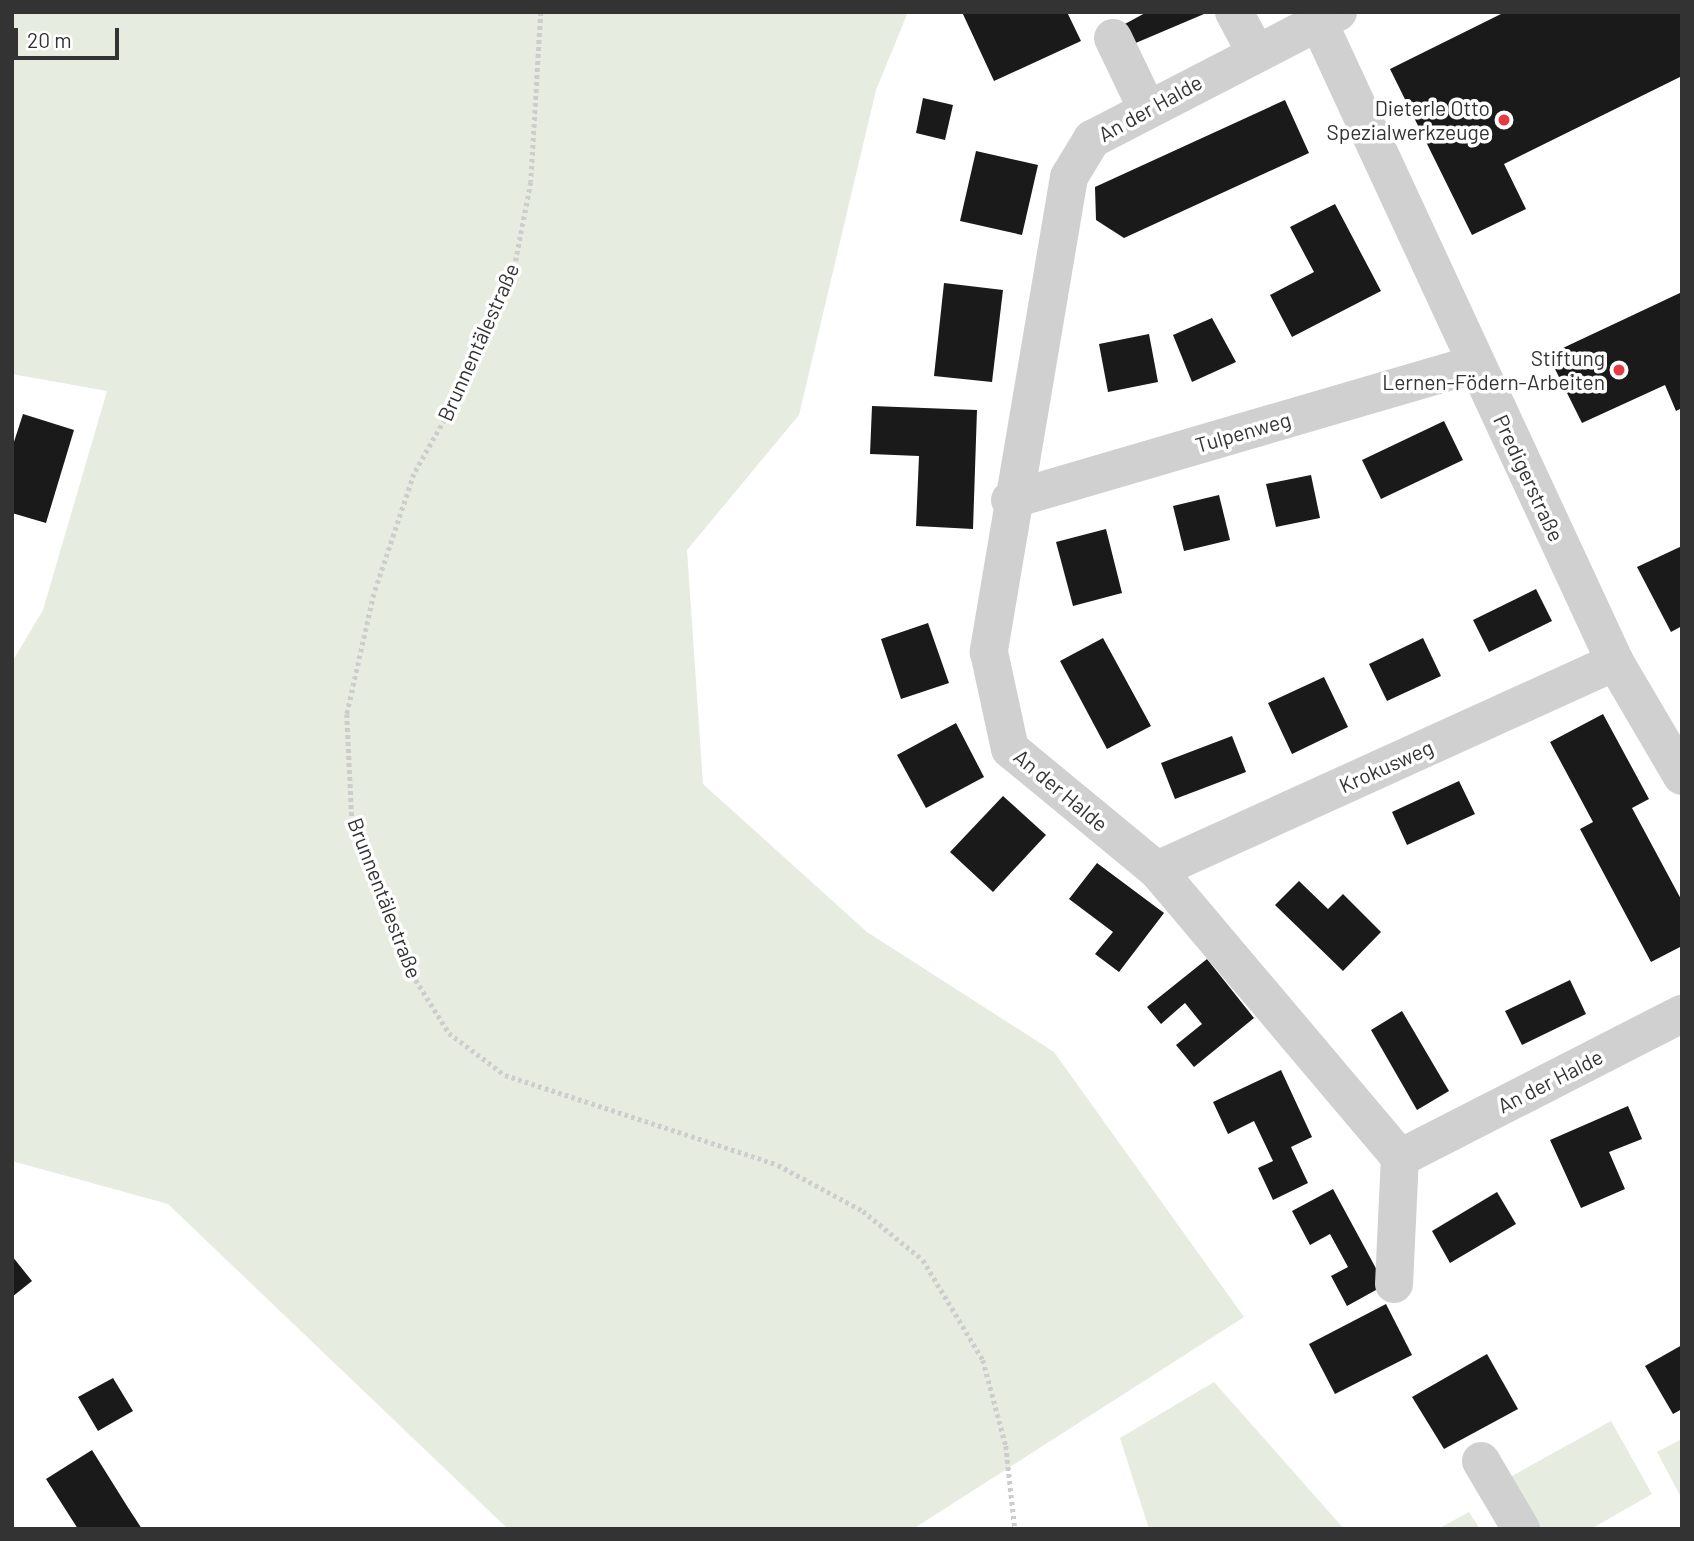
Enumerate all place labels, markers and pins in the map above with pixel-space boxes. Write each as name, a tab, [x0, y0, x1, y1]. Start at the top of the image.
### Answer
place label: Dieterle Otto Spezialwerkzeuge	[1326, 95, 1490, 145]
marker: Dieterle Otto Spezialwerkzeuge	[1496, 112, 1512, 128]
place label: Stiftung Lernen-Födern-Arbeiten	[1382, 345, 1605, 395]
marker: Stiftung Lernen-Födern-Arbeiten	[1611, 362, 1627, 378]

